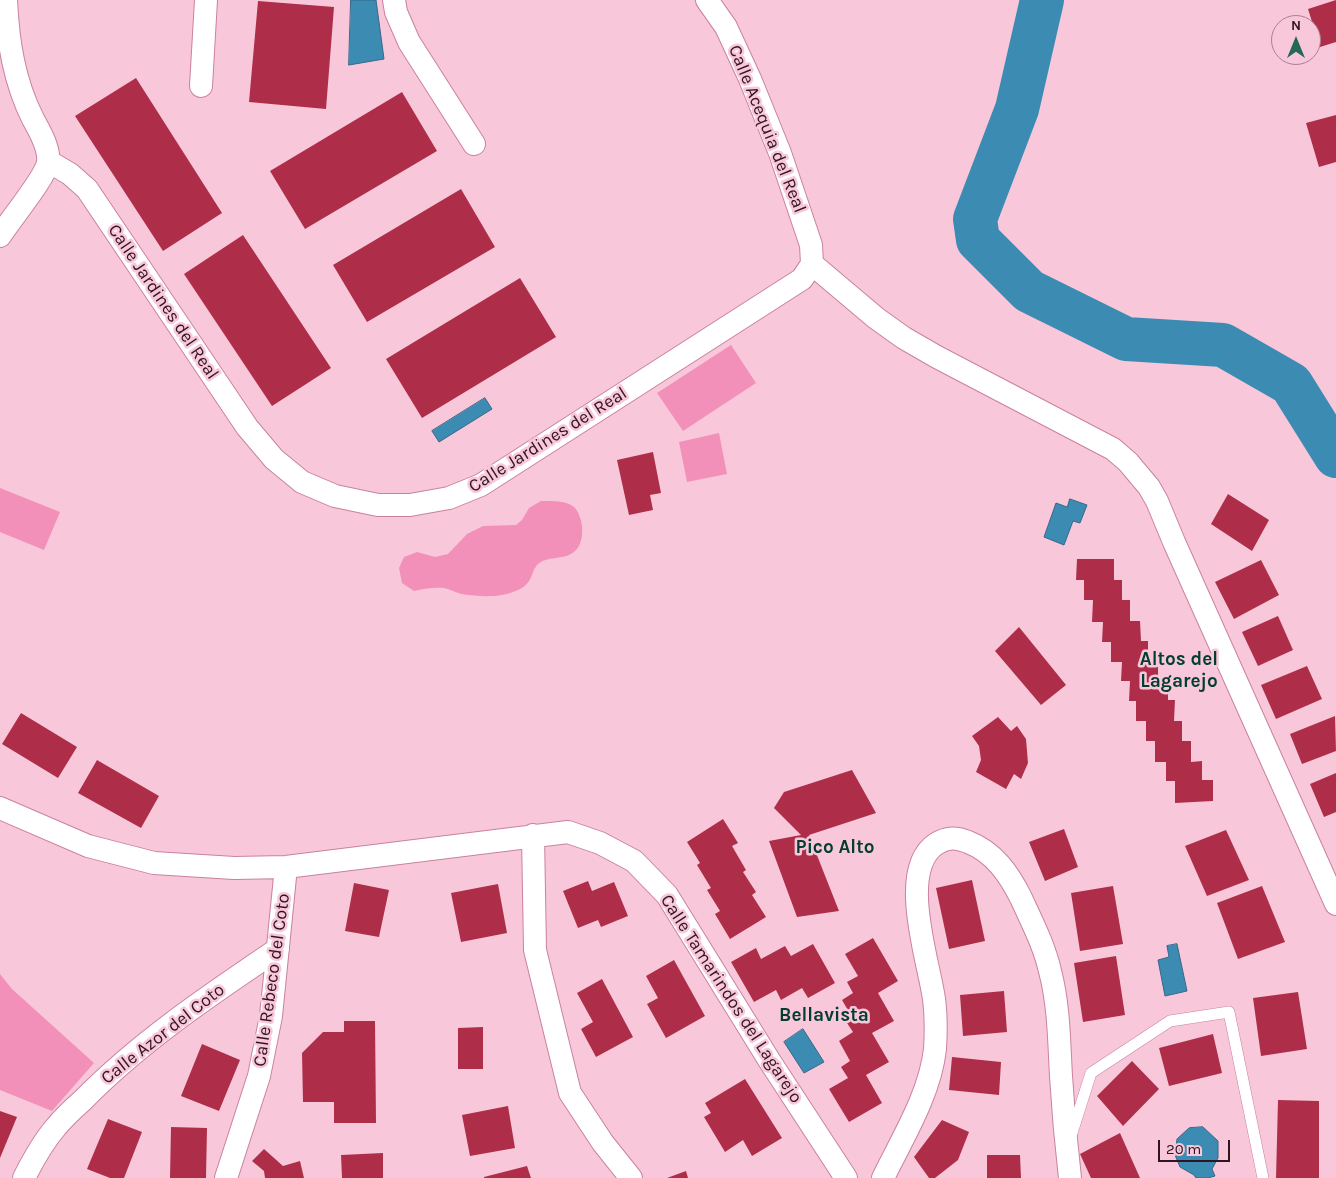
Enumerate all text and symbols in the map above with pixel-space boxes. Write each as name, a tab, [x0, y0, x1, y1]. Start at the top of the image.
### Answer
north arrow	[1271, 15, 1321, 65]
text: N	[1291, 17, 1301, 34]
street label: Calle Acequia del Real	[723, 42, 811, 216]
street label: Calle Jardines del Real	[103, 220, 223, 384]
street label: Calle Jardines del Real	[465, 382, 631, 498]
district label: Altos del Lagarejo	[1140, 649, 1218, 693]
district label: Pico Alto	[796, 837, 874, 859]
street label: Calle Tamarindos del Lagarejo	[655, 891, 807, 1107]
street label: Calle Rebeco del Coto	[249, 892, 295, 1068]
street label: Calle Azor del Coto	[97, 979, 229, 1089]
district label: Bellavista	[779, 1005, 869, 1027]
scale bar	[1161, 1130, 1234, 1162]
text: 20 m	[1166, 1140, 1201, 1158]

